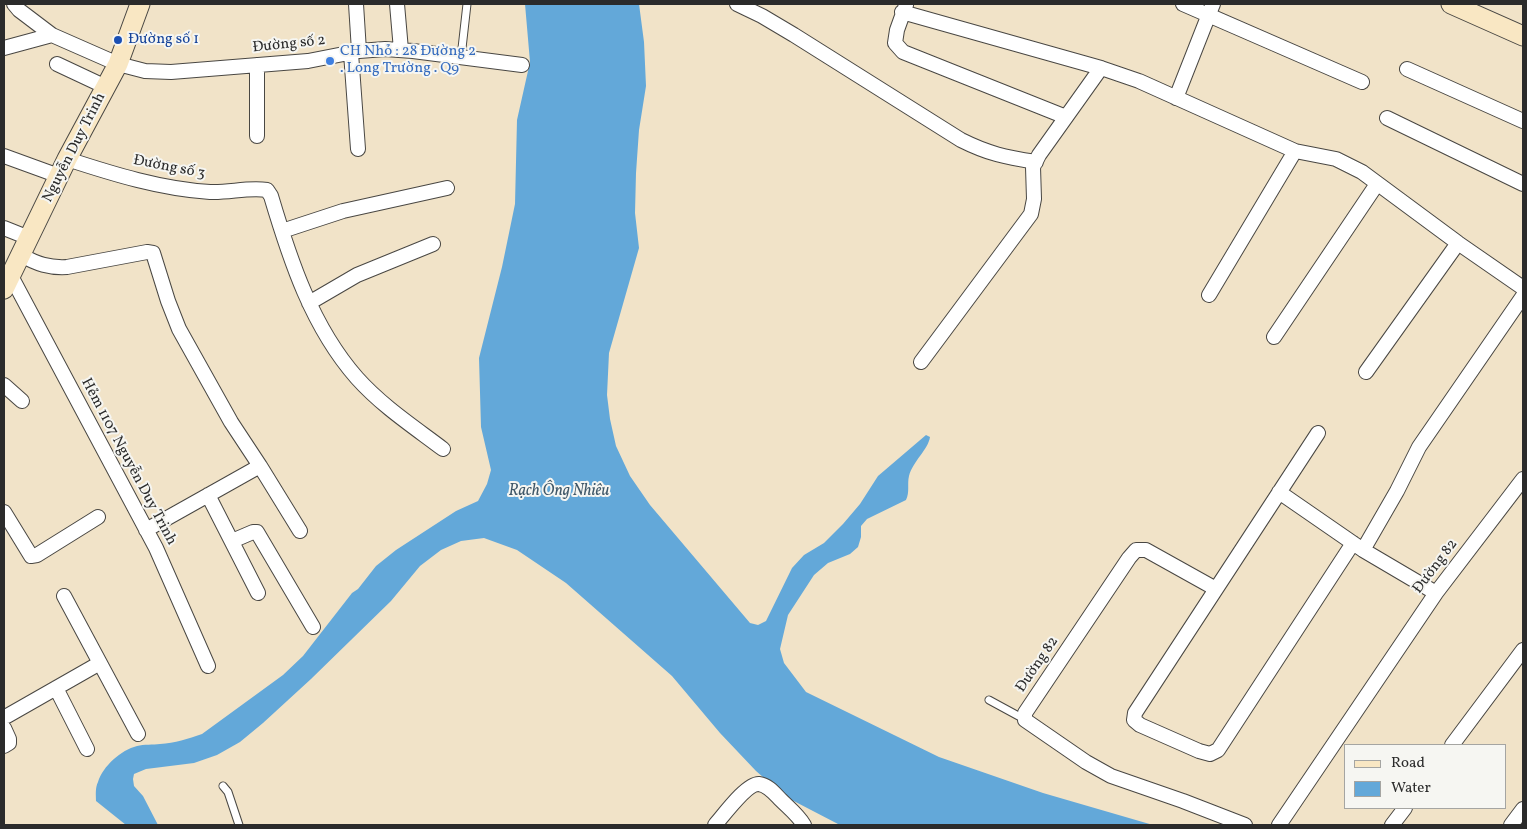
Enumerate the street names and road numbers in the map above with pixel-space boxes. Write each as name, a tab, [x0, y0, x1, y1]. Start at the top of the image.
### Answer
street label: Đường số 2	[252, 32, 326, 58]
street label: Nguyễn Duy Trinh	[40, 90, 110, 206]
street label: Đường số 3	[132, 152, 206, 184]
street label: Hẻm 1107 Nguyễn Duy Trinh	[76, 375, 180, 549]
street label: Đường 82	[1410, 536, 1462, 598]
street label: Đường 82	[1013, 634, 1063, 696]

